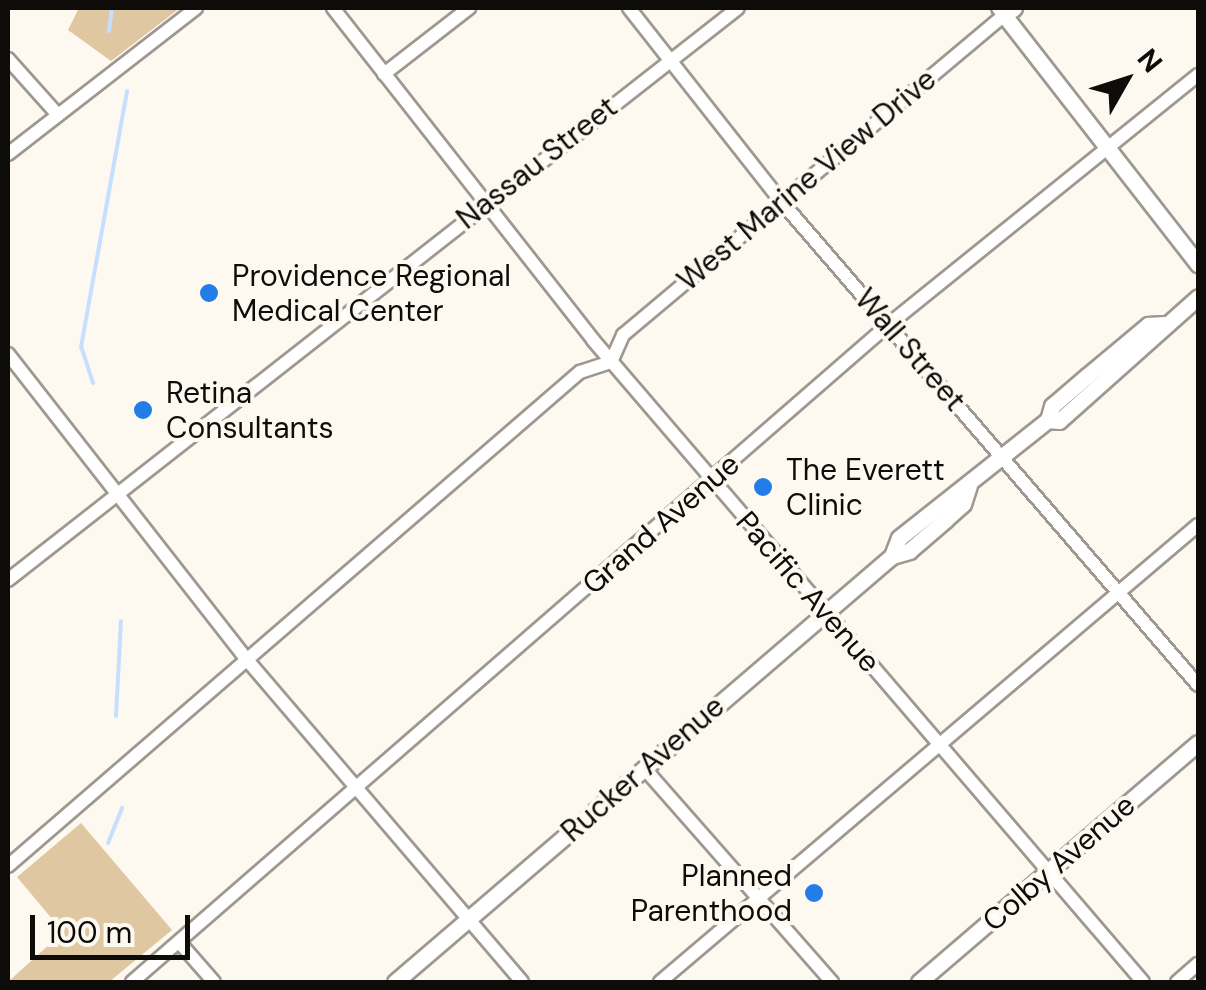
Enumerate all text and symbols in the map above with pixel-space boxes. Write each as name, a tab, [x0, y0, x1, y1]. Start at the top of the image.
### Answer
north arrow	[1076, 30, 1176, 130]
text: N	[1129, 41, 1171, 80]
street label: West Marine View Drive	[670, 61, 944, 299]
street label: Nassau Street	[450, 89, 624, 237]
place label: Providence Regional Medical Center	[232, 258, 511, 328]
marker: Providence Regional Medical Center	[196, 280, 222, 306]
street label: Wall Street	[847, 281, 973, 419]
place label: Retina Consultants	[166, 375, 334, 446]
marker: Retina Consultants	[130, 397, 156, 423]
street label: Grand Avenue	[575, 446, 747, 602]
place label: The Everett Clinic	[786, 452, 945, 522]
marker: The Everett Clinic	[750, 474, 776, 500]
street label: Pacific Avenue	[728, 504, 888, 680]
street label: Rucker Avenue	[554, 688, 732, 850]
street label: Colby Avenue	[975, 787, 1143, 939]
place label: Planned Parenthood	[631, 858, 792, 928]
marker: Planned Parenthood	[801, 880, 827, 906]
scale bar	[35, 895, 195, 957]
text: 100 m	[47, 913, 132, 952]

